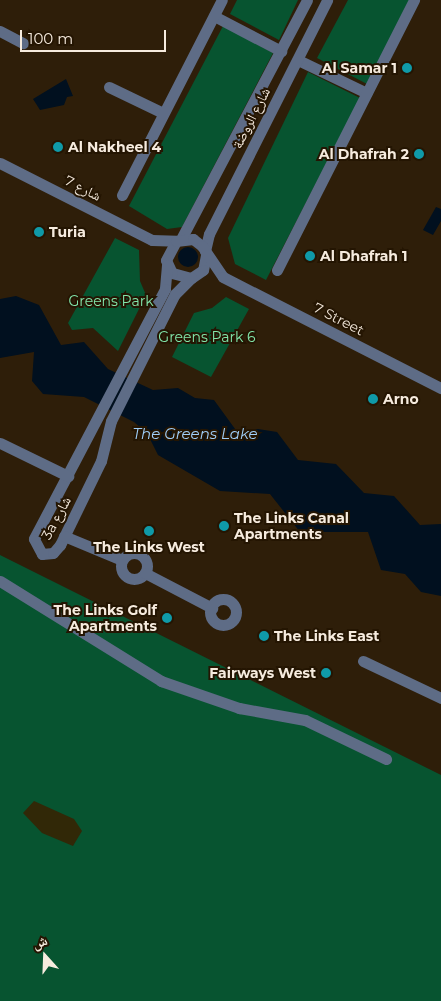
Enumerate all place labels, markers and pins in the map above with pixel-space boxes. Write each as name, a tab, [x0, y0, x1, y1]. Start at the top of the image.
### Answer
place label: Al Samar 1	[322, 60, 397, 76]
marker: Al Samar 1	[401, 62, 413, 74]
place label: Al Nakheel 4	[68, 139, 161, 155]
marker: Al Nakheel 4	[52, 141, 64, 153]
place label: Al Dhafrah 2	[319, 146, 409, 162]
marker: Al Dhafrah 2	[413, 148, 425, 160]
place label: Turia	[49, 224, 86, 240]
marker: Turia	[33, 226, 45, 238]
place label: Al Dhafrah 1	[320, 248, 407, 264]
marker: Al Dhafrah 1	[304, 250, 316, 262]
place label: Arno	[383, 391, 419, 407]
marker: Arno	[367, 393, 379, 405]
place label: The Links Canal Apartments	[234, 510, 349, 542]
marker: The Links Canal Apartments	[218, 520, 230, 532]
marker: The Links West	[143, 525, 155, 537]
place label: The Links West	[93, 539, 205, 555]
place label: The Links Golf Apartments	[54, 602, 157, 634]
marker: The Links Golf Apartments	[161, 612, 173, 624]
place label: The Links East	[274, 628, 379, 644]
marker: The Links East	[258, 630, 270, 642]
place label: Fairways West	[209, 665, 316, 681]
marker: Fairways West	[320, 667, 332, 679]

